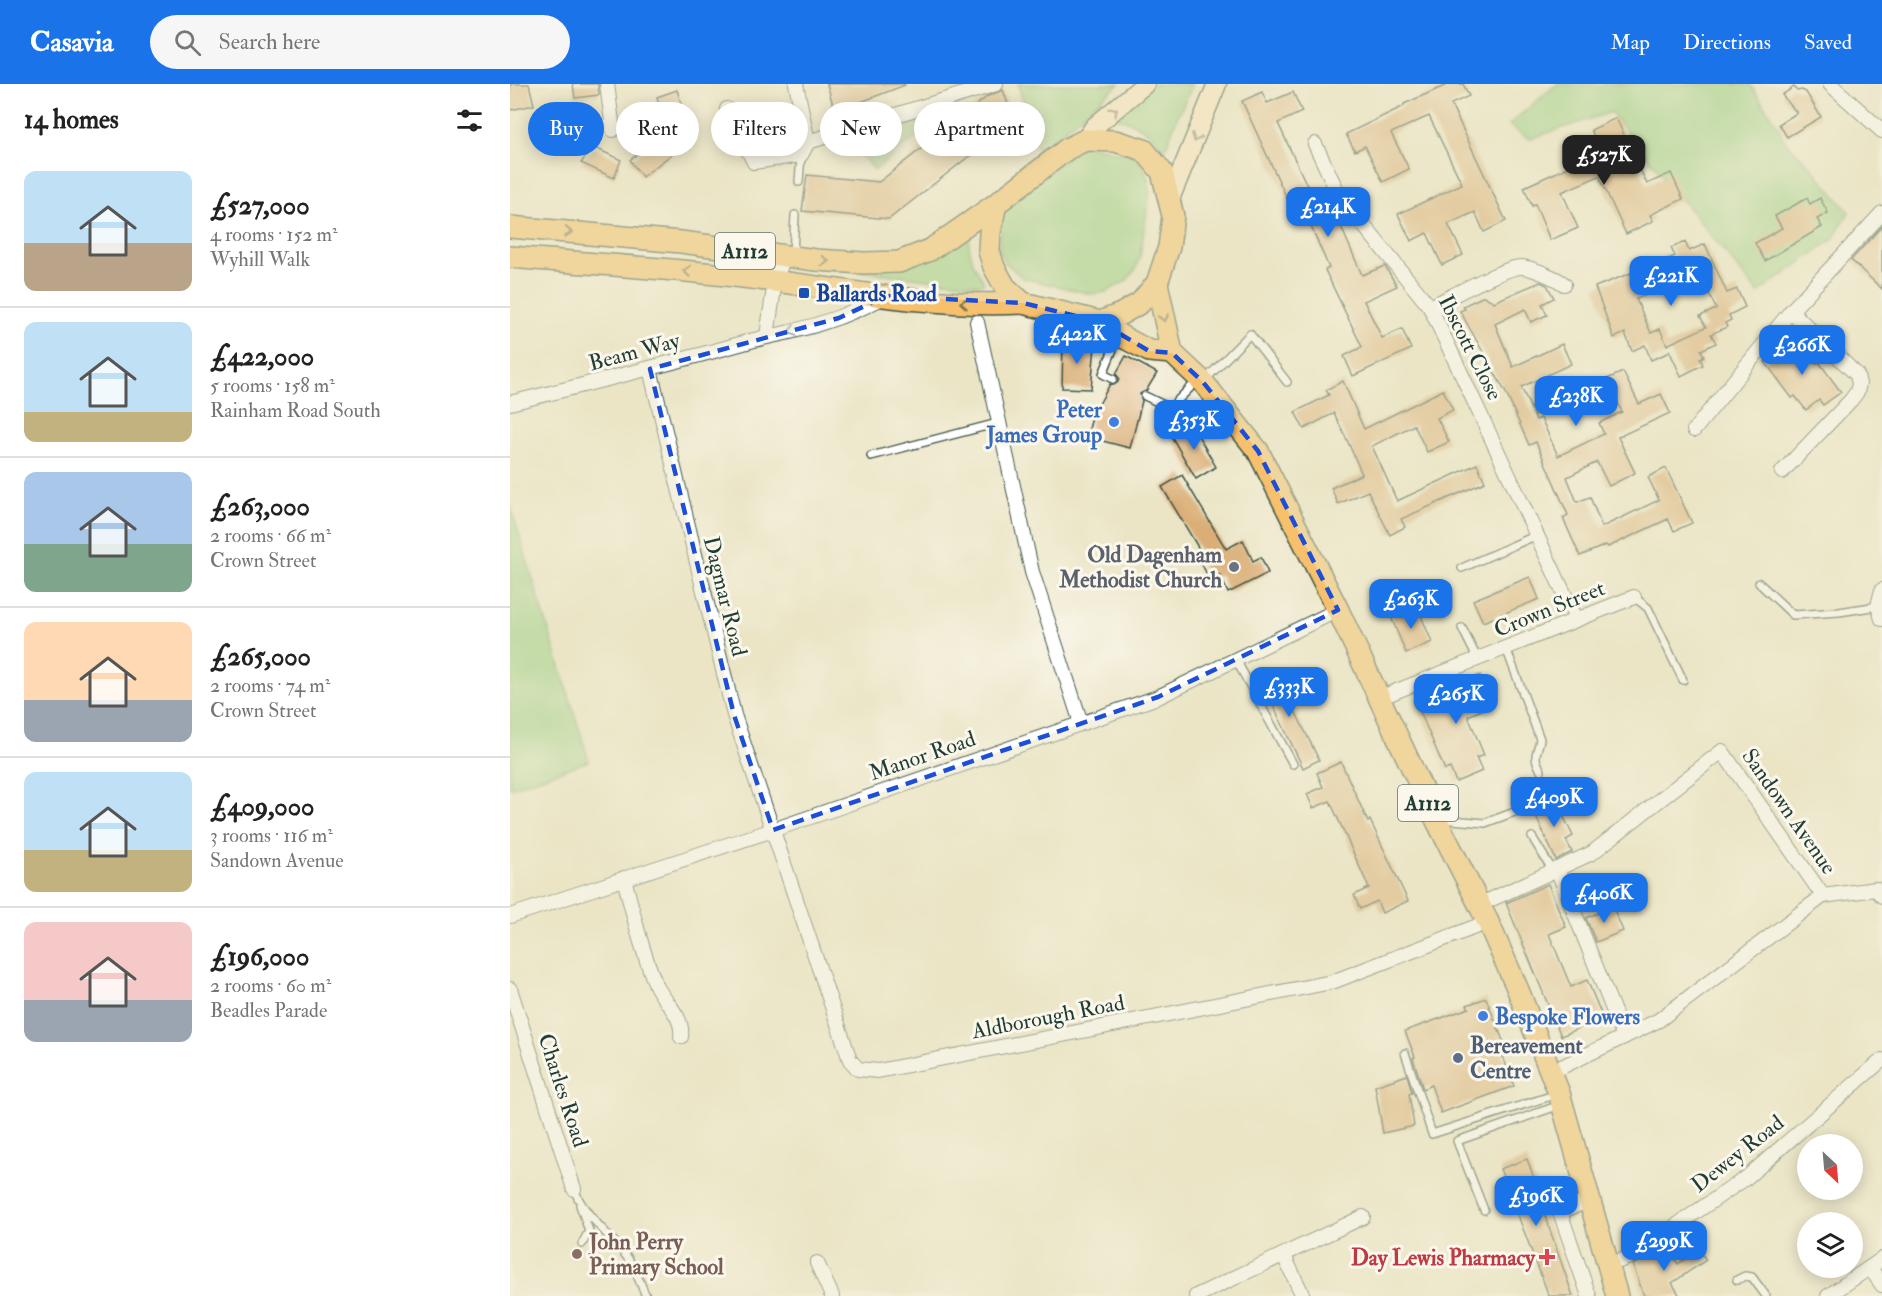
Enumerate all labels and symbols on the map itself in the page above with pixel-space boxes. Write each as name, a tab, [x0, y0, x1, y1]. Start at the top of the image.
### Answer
one-way arrow	[1107, 107, 1118, 118]
one-way arrow	[1191, 132, 1203, 143]
pin: £527K	[1562, 135, 1646, 186]
pin: £214K	[1286, 187, 1370, 238]
one-way arrow	[564, 225, 573, 238]
road number: A1112	[715, 233, 775, 269]
one-way arrow	[820, 254, 829, 267]
pin: £221K	[1629, 256, 1713, 307]
one-way arrow	[683, 265, 692, 278]
place label: Ballards Road	[816, 280, 937, 308]
marker: Ballards Road	[797, 286, 811, 300]
street label: Ibscott Close	[1432, 290, 1509, 405]
one-way arrow	[960, 296, 969, 309]
one-way arrow	[1156, 313, 1169, 323]
pin: £422K	[1035, 314, 1119, 365]
one-way arrow	[787, 324, 797, 337]
pin: £266K	[1760, 325, 1844, 376]
street label: Beam Way	[586, 326, 683, 378]
pin: £238K	[1534, 376, 1618, 427]
place label: Peter James Group	[985, 396, 1103, 450]
pin: £353K	[1152, 400, 1236, 451]
marker: Peter James Group	[1107, 415, 1121, 429]
street label: Dagmar Road	[697, 533, 753, 659]
place label: Old Dagenham Methodist Church	[1058, 541, 1223, 594]
marker: Old Dagenham Methodist Church	[1227, 560, 1241, 574]
street label: Crown Street	[1490, 574, 1609, 644]
pin: £263K	[1369, 579, 1453, 630]
pin: £333K	[1247, 667, 1331, 718]
pin: £265K	[1414, 674, 1498, 725]
street label: Manor Road	[865, 725, 979, 787]
street label: Sandown Avenue	[1736, 743, 1843, 880]
pin: £409K	[1512, 777, 1596, 828]
road number: A1112	[1398, 785, 1458, 821]
pin: £406K	[1562, 873, 1646, 924]
street label: Aldborough Road	[969, 988, 1127, 1046]
place label: Bespoke Flowers	[1495, 1003, 1640, 1032]
marker: Bespoke Flowers	[1476, 1009, 1490, 1023]
street label: Charles Road	[532, 1030, 595, 1151]
place label: Bereavement Centre	[1470, 1032, 1584, 1085]
marker: Bereavement Centre	[1451, 1051, 1465, 1065]
street label: Dewey Road	[1686, 1109, 1790, 1199]
north arrow	[1797, 1134, 1863, 1200]
pin: £196K	[1494, 1176, 1578, 1227]
pin: £299K	[1622, 1221, 1706, 1272]
place label: John Perry Primary School	[588, 1228, 724, 1282]
place label: Day Lewis Pharmacy	[1351, 1244, 1536, 1273]
marker: John Perry Primary School	[570, 1247, 584, 1261]
marker: Day Lewis Pharmacy	[1540, 1250, 1554, 1264]

